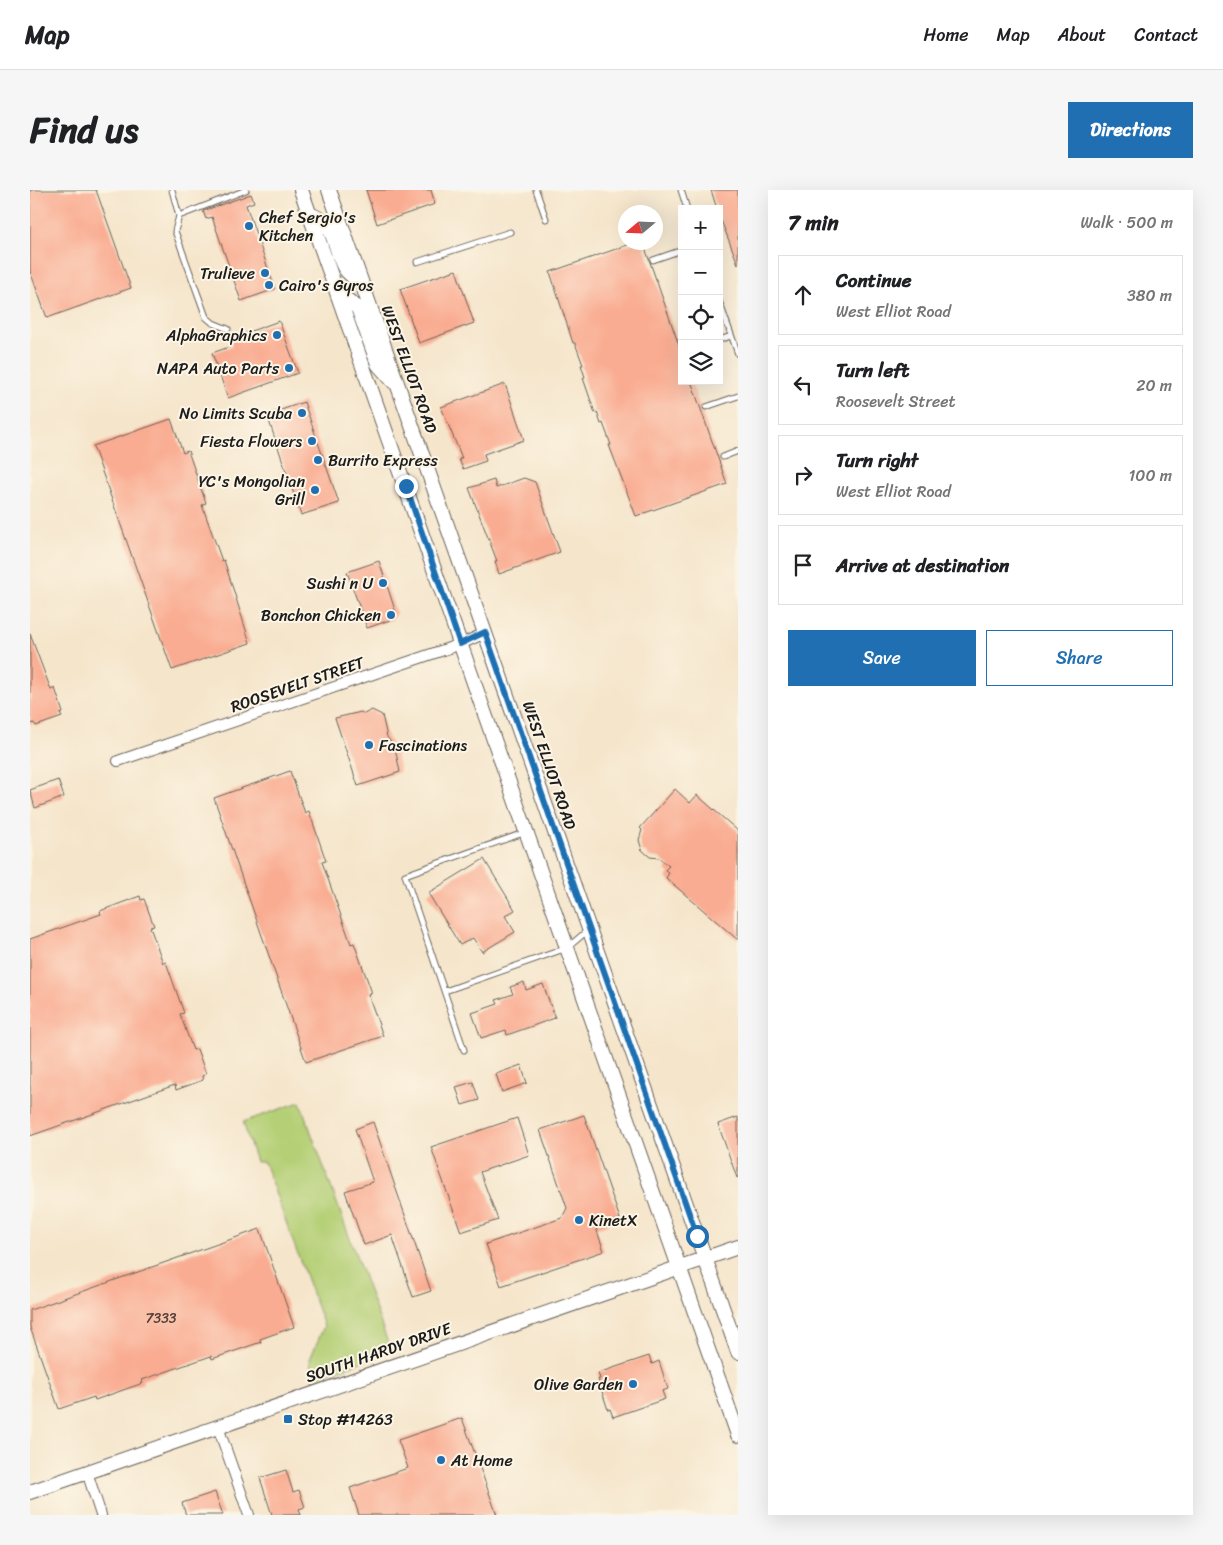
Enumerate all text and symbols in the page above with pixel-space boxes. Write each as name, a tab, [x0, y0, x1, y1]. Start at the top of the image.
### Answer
text: Map	[25, 14, 69, 56]
text: Home	[924, 19, 969, 51]
text: Map	[997, 19, 1030, 51]
text: About	[1058, 19, 1106, 51]
text: Contact	[1134, 19, 1198, 51]
text: Find us	[30, 99, 138, 161]
button: Directions	[1068, 102, 1193, 158]
place label: Chef Sergio's Kitchen	[259, 203, 356, 250]
text: 7 min	[788, 204, 839, 242]
north arrow	[618, 205, 663, 250]
map controls	[678, 205, 723, 385]
button: +	[678, 205, 723, 250]
text: Walk · 500 m	[1081, 208, 1173, 237]
marker: Chef Sergio's Kitchen	[243, 220, 255, 232]
button: −	[678, 250, 723, 295]
place label: Trulieve	[200, 259, 255, 288]
text: Continue	[836, 264, 912, 297]
marker: Trulieve	[259, 267, 271, 279]
place label: Cairo's Gyros	[279, 271, 374, 300]
marker: Cairo's Gyros	[263, 279, 275, 291]
icon: ahead	[789, 281, 817, 309]
text: 380 m	[1127, 281, 1172, 310]
button: locate	[678, 295, 723, 340]
text: West Elliot Road	[836, 297, 951, 326]
street label: WEST ELLIOT ROAD	[373, 301, 446, 438]
place label: AlphaGraphics	[165, 321, 268, 350]
marker: AlphaGraphics	[271, 329, 283, 341]
button: layers	[678, 340, 723, 385]
place label: NAPA Auto Parts	[157, 354, 280, 383]
text: Turn left	[836, 354, 909, 387]
marker: NAPA Auto Parts	[283, 362, 295, 374]
icon: left	[789, 371, 817, 399]
text: 20 m	[1136, 371, 1172, 400]
text: Roosevelt Street	[836, 387, 955, 416]
place label: No Limits Scuba	[179, 399, 293, 428]
marker: No Limits Scuba	[296, 407, 308, 419]
place label: Fiesta Flowers	[200, 427, 302, 456]
marker: Fiesta Flowers	[306, 435, 318, 447]
text: Turn right	[836, 444, 918, 477]
place label: Burrito Express	[328, 446, 438, 475]
marker: Burrito Express	[312, 454, 324, 466]
icon: right	[789, 461, 817, 489]
text: 100 m	[1128, 461, 1172, 490]
place label: YC's Mongolian Grill	[198, 467, 305, 514]
route end	[395, 475, 418, 498]
text: West Elliot Road	[836, 477, 951, 506]
marker: YC's Mongolian Grill	[309, 484, 321, 496]
text: Arrive at destination	[836, 549, 1009, 582]
icon: arrive	[789, 551, 817, 579]
place label: Sushi n U	[307, 569, 373, 598]
marker: Sushi n U	[377, 577, 389, 589]
place label: Bonchon Chicken	[261, 601, 381, 630]
marker: Bonchon Chicken	[385, 609, 397, 621]
button: Save	[788, 630, 976, 686]
button: Share	[986, 630, 1173, 686]
street label: ROOSEVELT STREET	[226, 648, 369, 721]
street label: WEST ELLIOT ROAD	[514, 697, 585, 834]
place label: Fascinations	[379, 731, 467, 760]
marker: Fascinations	[363, 739, 375, 751]
place label: KinetX	[589, 1206, 638, 1235]
marker: KinetX	[573, 1214, 585, 1226]
route start	[686, 1225, 709, 1248]
house number: 7333	[145, 1306, 177, 1331]
street label: SOUTH HARDY DRIVE	[301, 1314, 456, 1391]
place label: Olive Garden	[534, 1370, 623, 1399]
marker: Olive Garden	[627, 1378, 639, 1390]
place label: Stop #14263	[298, 1405, 393, 1434]
marker: Stop #14263	[282, 1413, 294, 1425]
place label: At Home	[450, 1446, 513, 1475]
marker: At Home	[435, 1454, 447, 1466]

